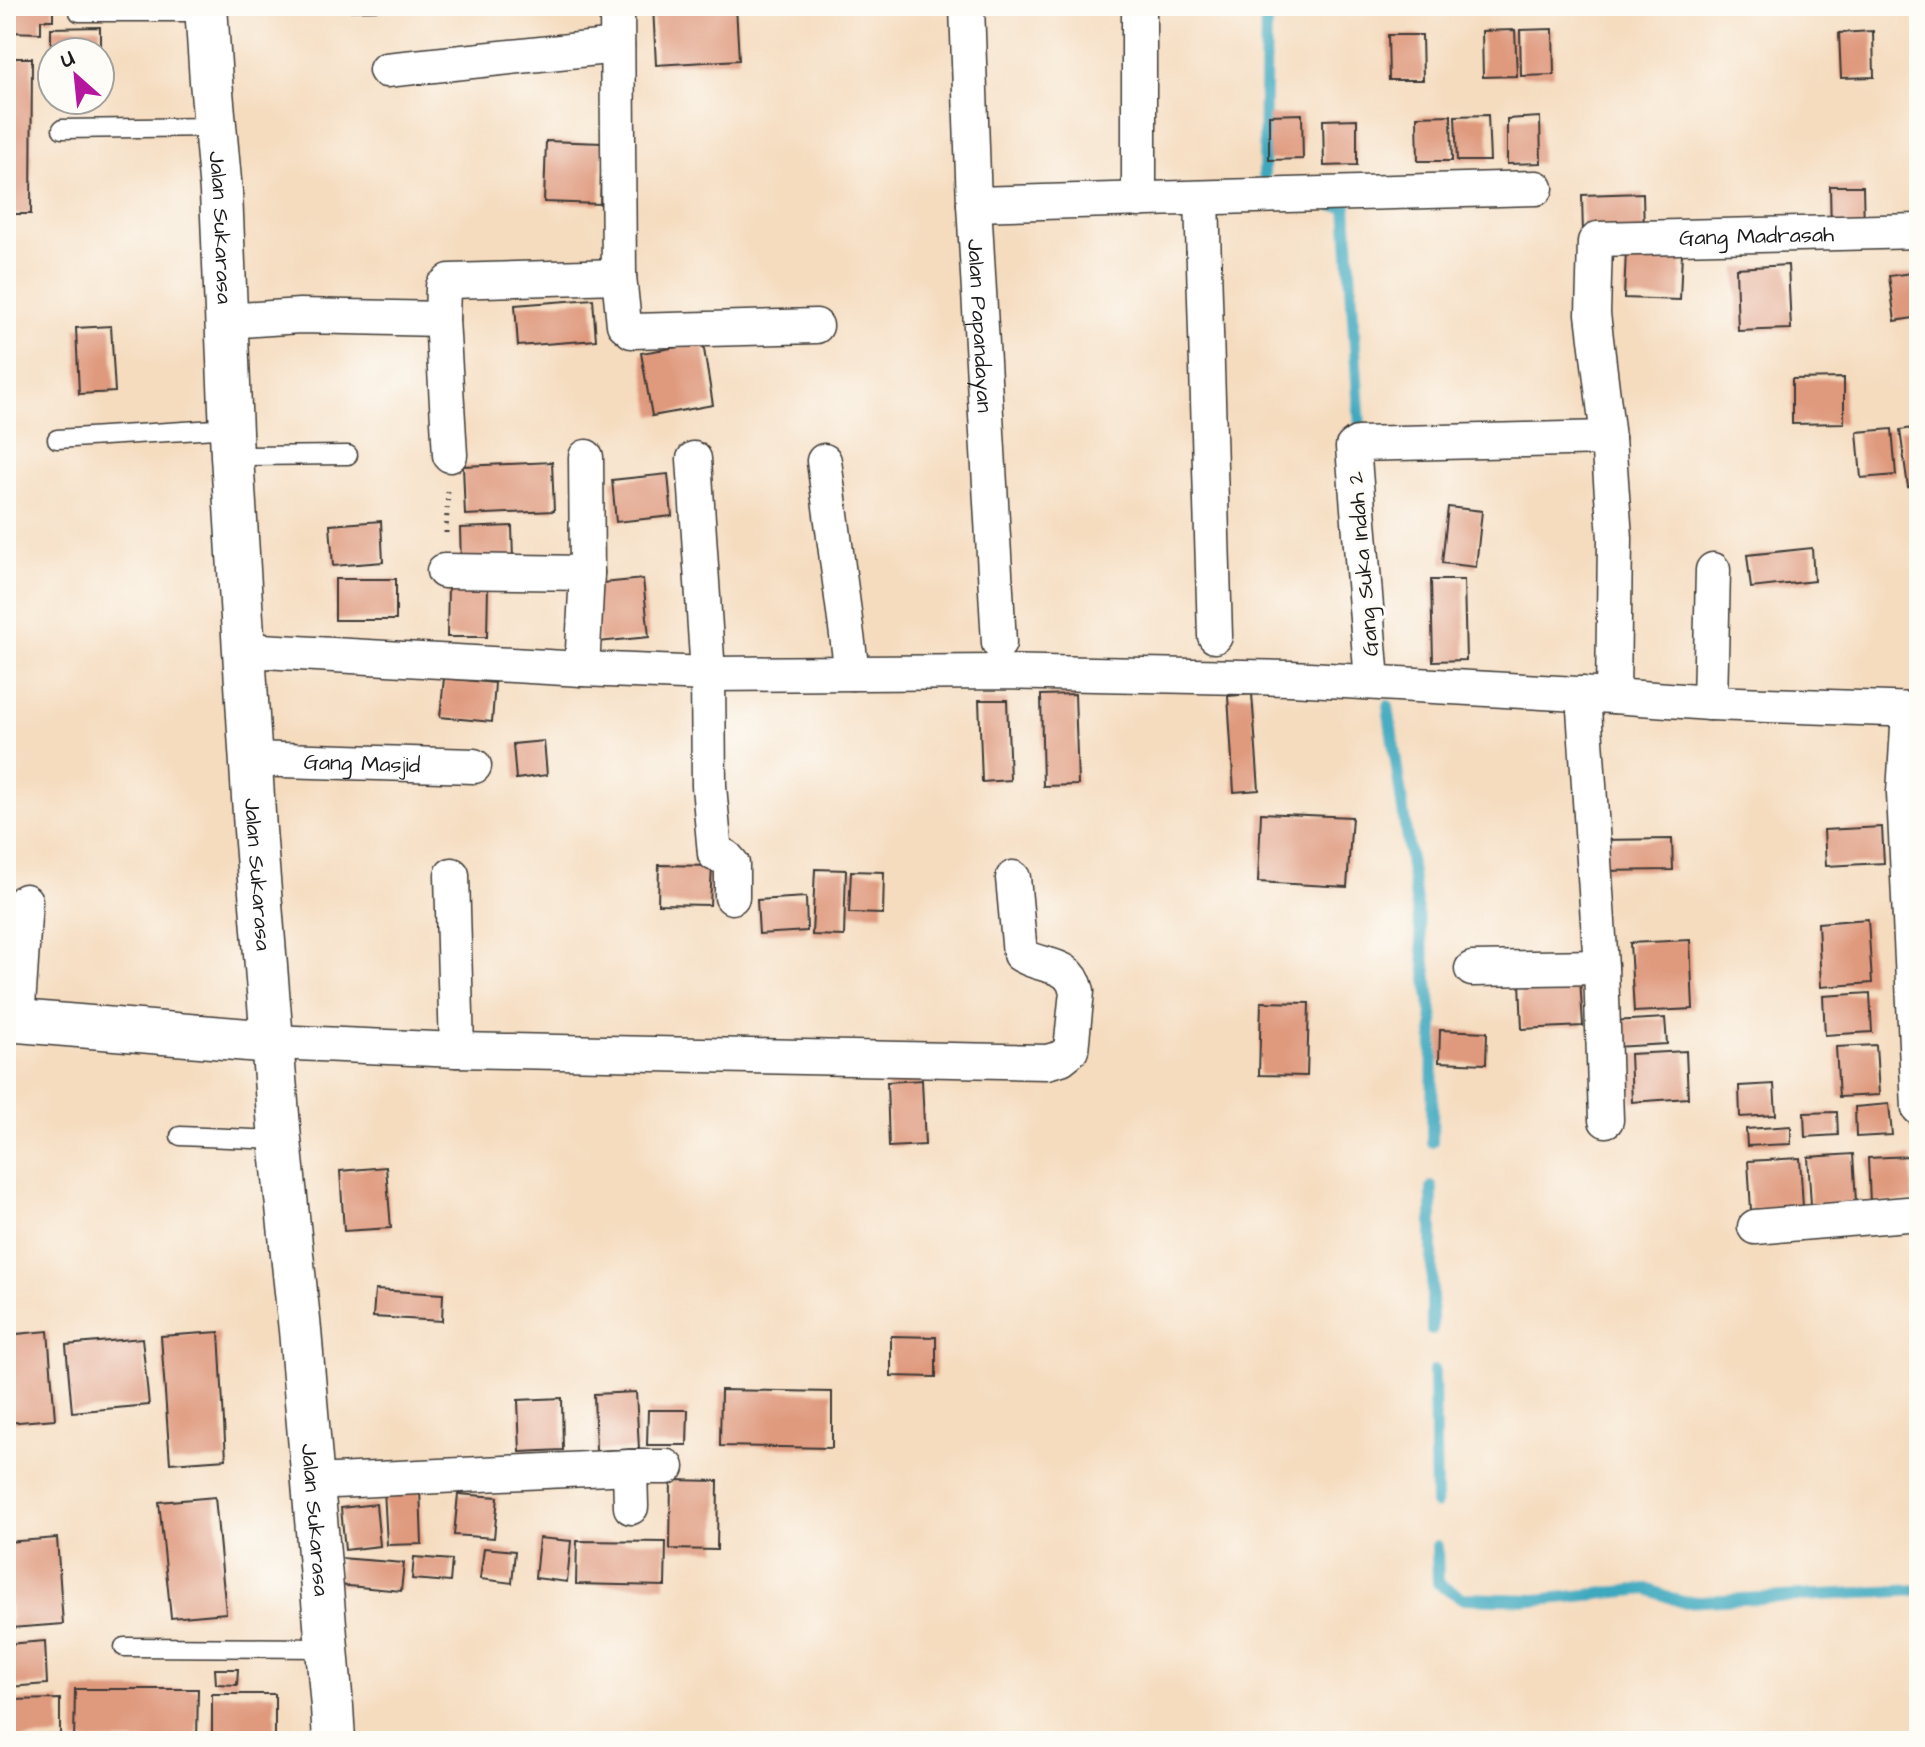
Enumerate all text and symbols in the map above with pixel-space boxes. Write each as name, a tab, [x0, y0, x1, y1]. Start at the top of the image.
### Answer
north arrow	[36, 36, 116, 116]
text: U	[55, 43, 80, 76]
street label: Jalan Sukarasa	[200, 150, 240, 304]
street label: Gang Madrasah	[1679, 219, 1834, 254]
street label: Jalan Papandayan	[959, 238, 1000, 413]
street label: Gang Suka Indah 2	[1340, 470, 1388, 658]
street label: Gang Masjid	[303, 747, 421, 781]
street label: Jalan Sukarasa	[236, 797, 279, 952]
street label: Jalan Sukarasa	[293, 1442, 337, 1597]

